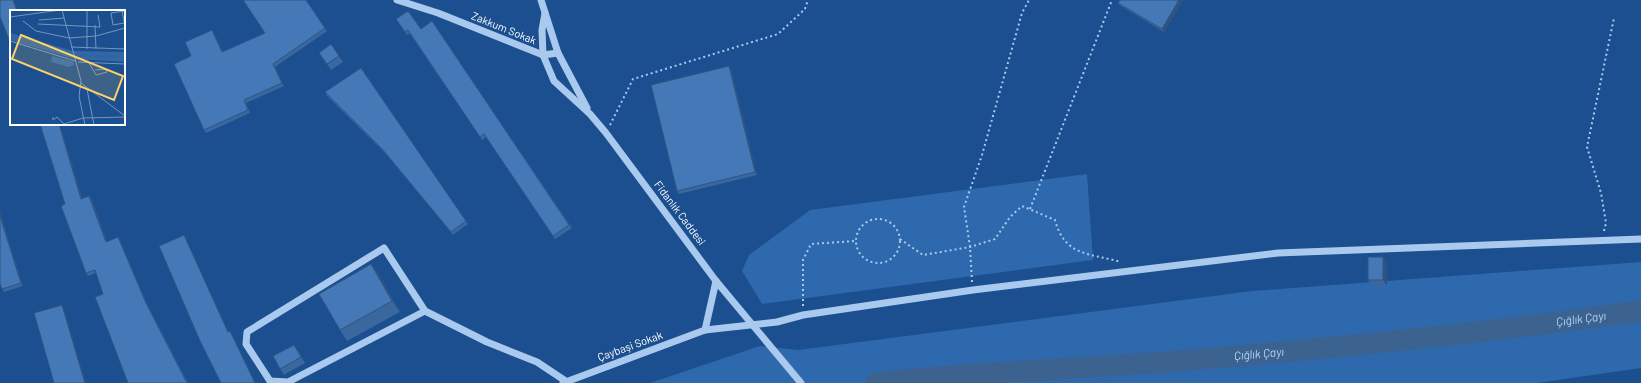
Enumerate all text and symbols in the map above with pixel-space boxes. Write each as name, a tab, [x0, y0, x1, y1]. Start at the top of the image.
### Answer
street label: Zakkum Sokak	[470, 9, 539, 47]
inset map	[10, 10, 125, 125]
street label: Fidanlık Caddesi	[652, 178, 709, 248]
water label: Çığlık Çayı	[1555, 308, 1607, 328]
street label: Çaybaşi Sokak	[596, 328, 665, 363]
water label: Çığlık Çayı	[1233, 344, 1285, 362]

